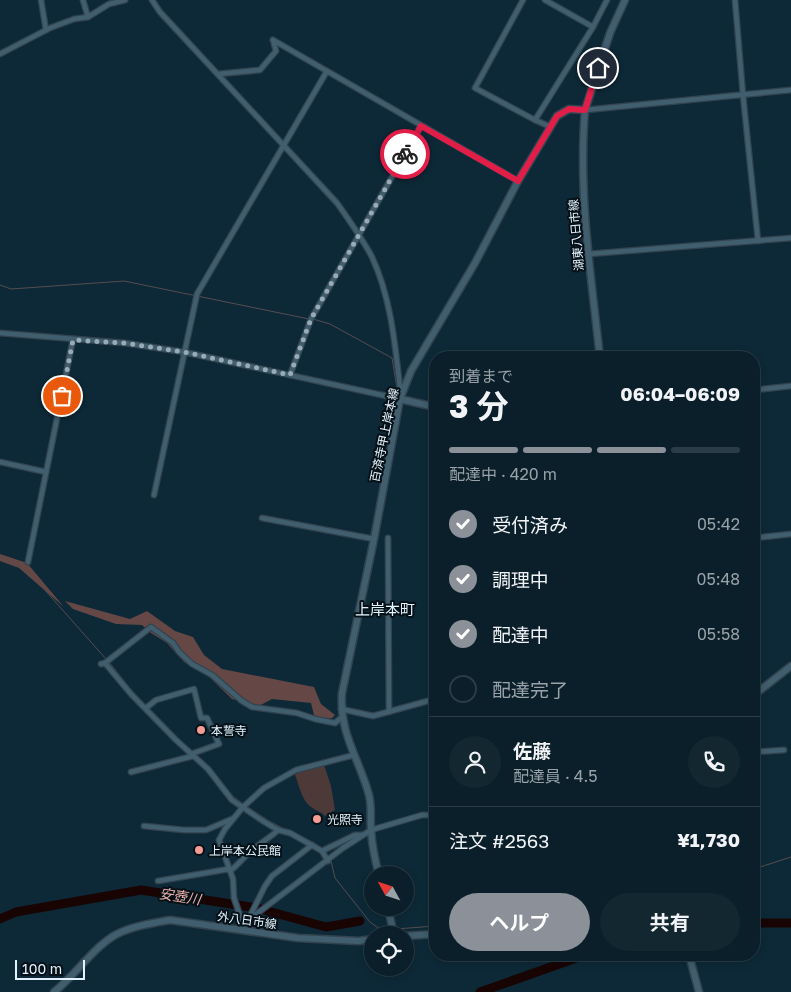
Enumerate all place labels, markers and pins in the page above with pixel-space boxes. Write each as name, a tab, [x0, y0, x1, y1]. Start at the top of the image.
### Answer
pin	[577, 47, 619, 89]
pin	[41, 375, 83, 417]
place label: 本誓寺	[211, 723, 247, 738]
marker: 本誓寺	[195, 724, 207, 736]
place label: 光照寺	[327, 812, 363, 827]
marker: 光照寺	[311, 813, 323, 825]
place label: 上岸本公民館	[209, 843, 281, 858]
marker: 上岸本公民館	[193, 844, 205, 856]

